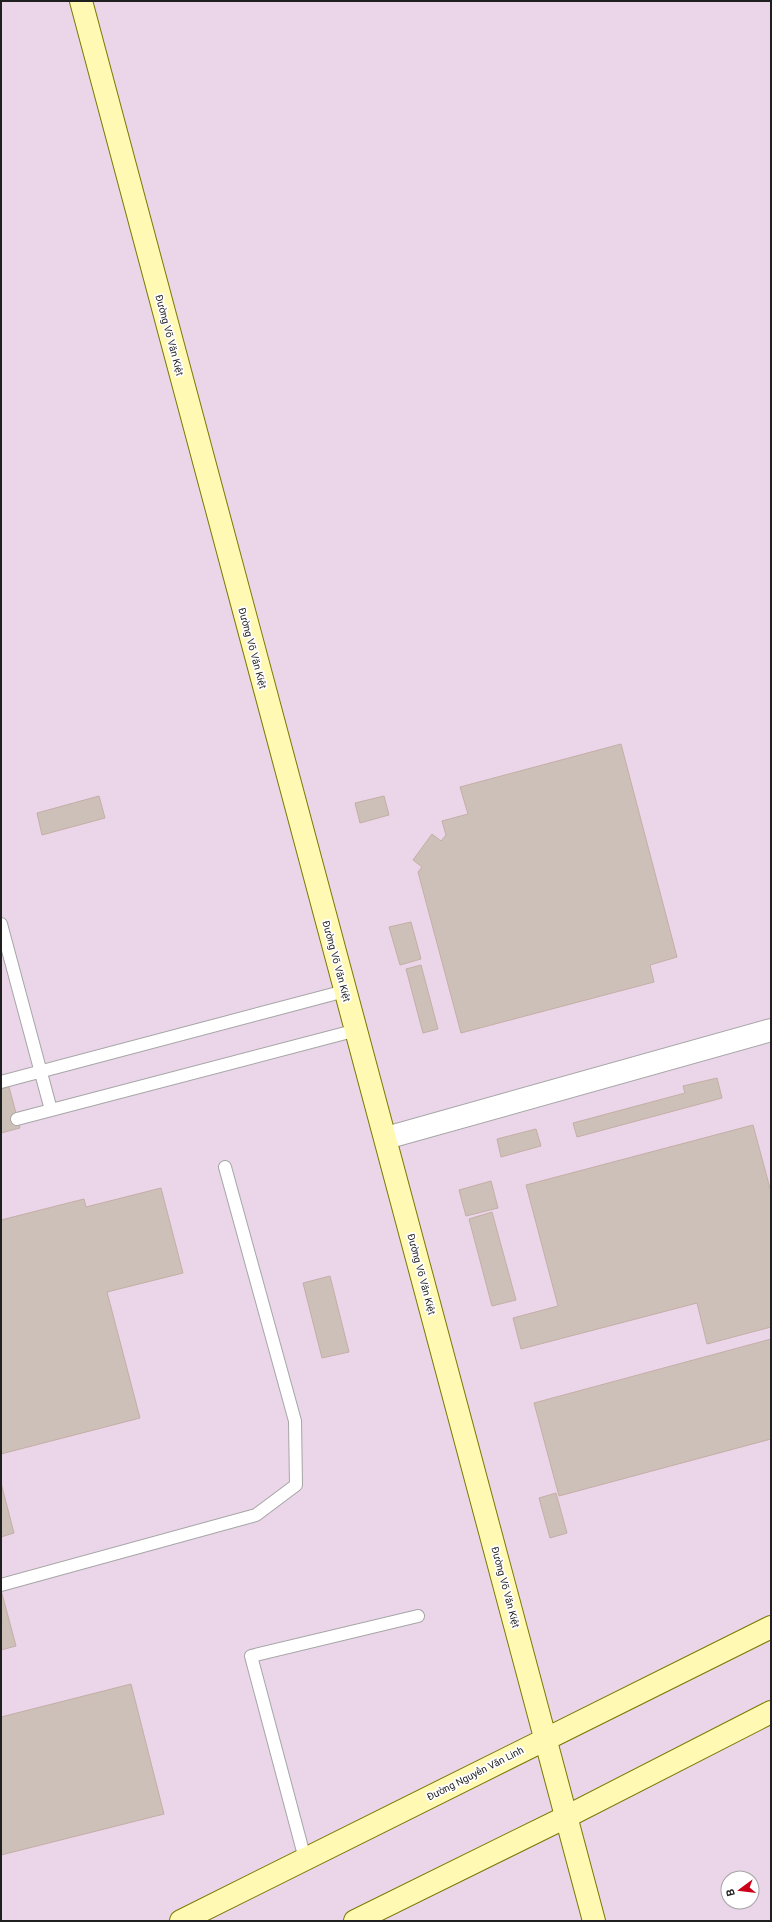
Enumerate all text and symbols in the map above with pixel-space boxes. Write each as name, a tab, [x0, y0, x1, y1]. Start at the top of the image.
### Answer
street label: Đường Võ Văn Kiệt	[152, 293, 186, 377]
street label: Đường Võ Văn Kiệt	[235, 606, 269, 690]
street label: Đường Võ Văn Kiệt	[319, 919, 353, 1003]
street label: Đường Võ Văn Kiệt	[404, 1232, 438, 1316]
street label: Đường Võ Văn Kiệt	[488, 1545, 522, 1629]
street label: Đường Nguyễn Văn Linh	[425, 1743, 525, 1803]
north arrow	[720, 1870, 760, 1910]
text: B	[724, 1887, 738, 1898]

